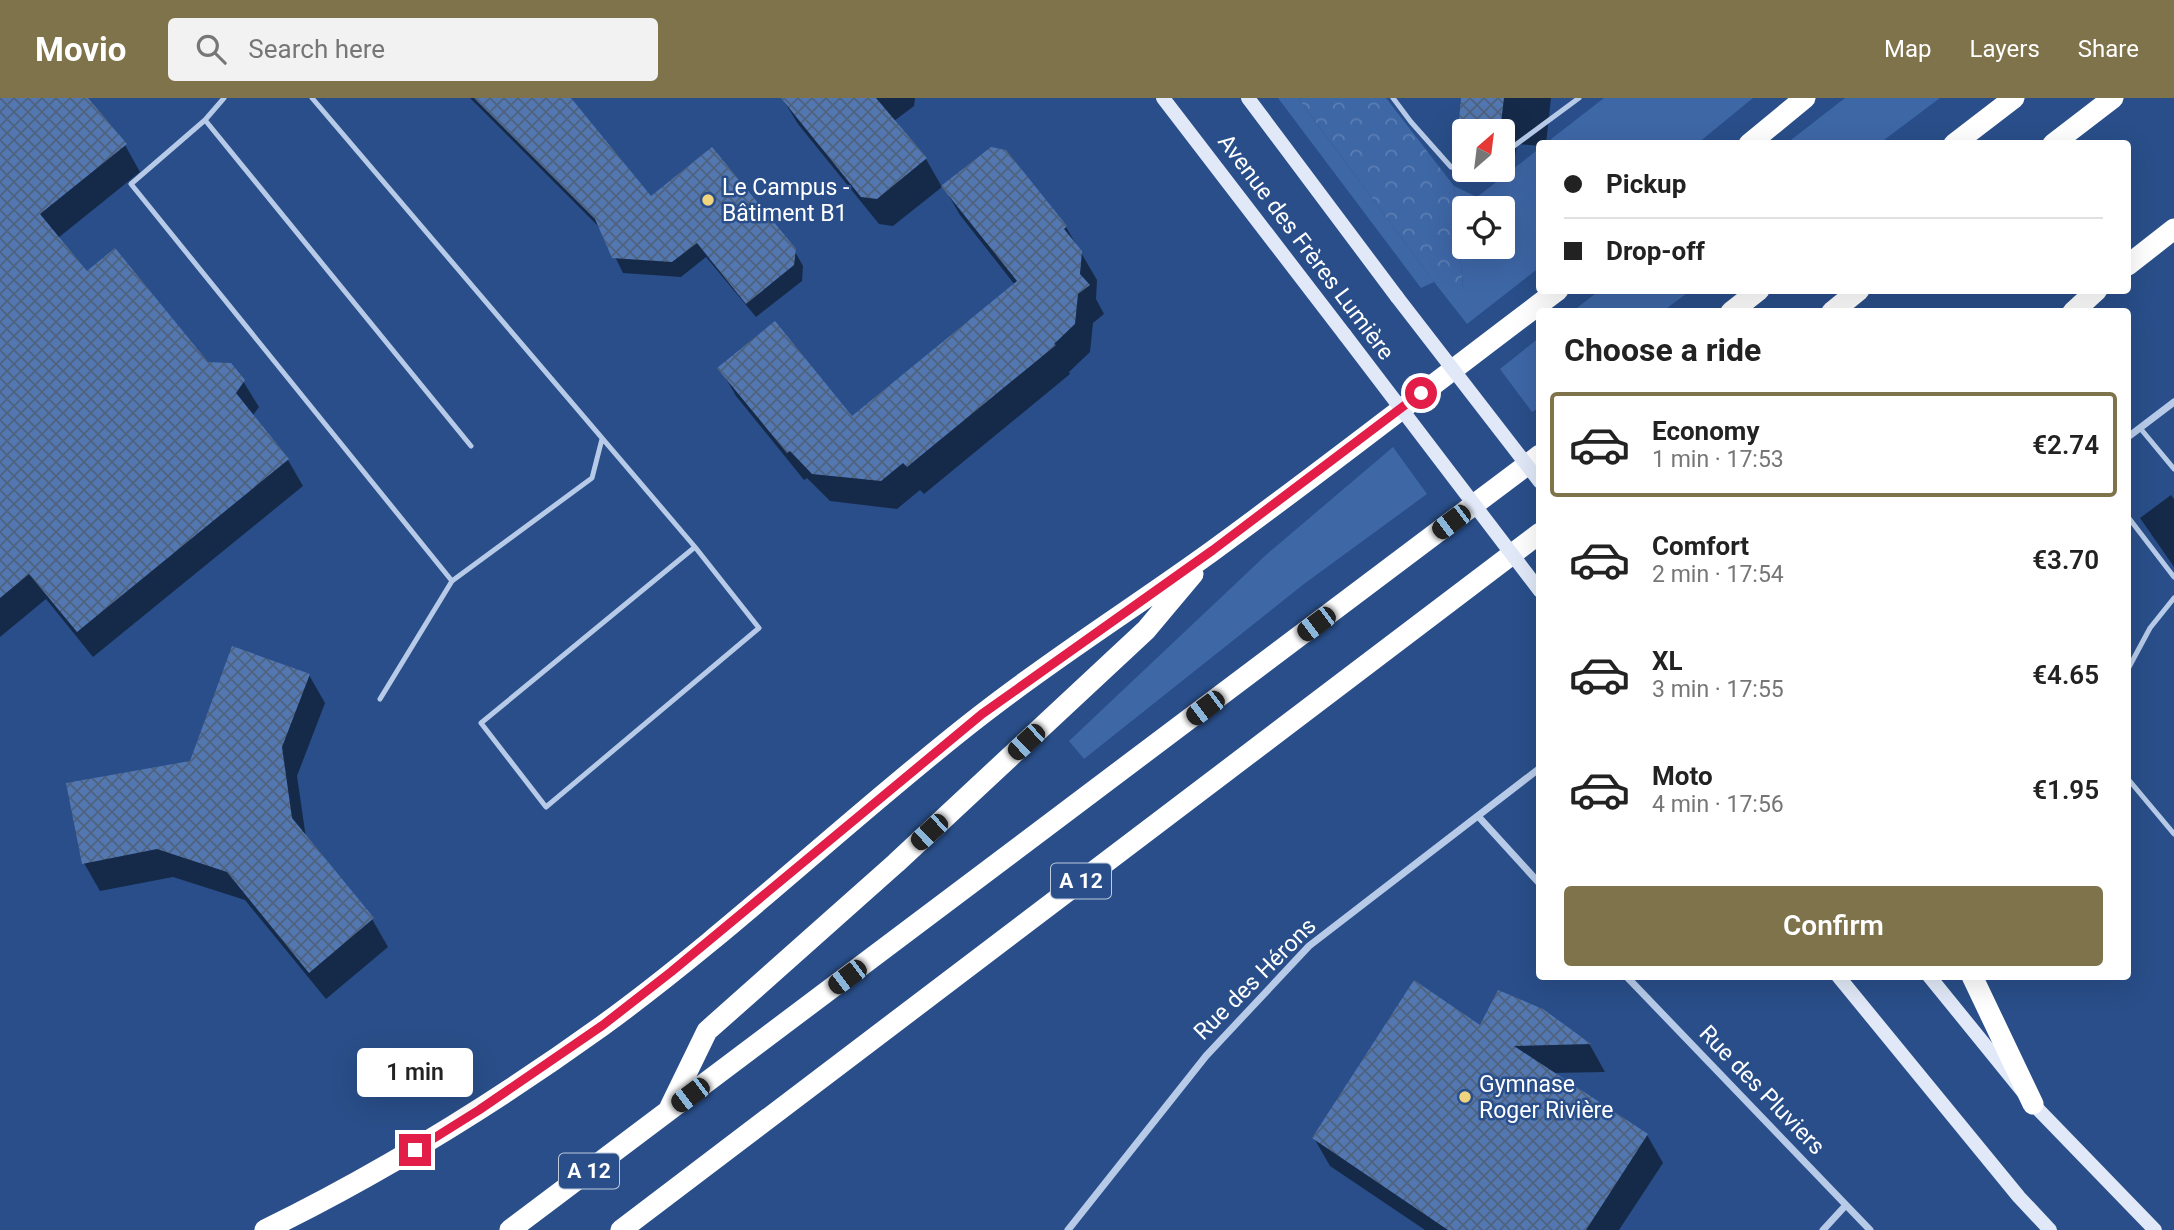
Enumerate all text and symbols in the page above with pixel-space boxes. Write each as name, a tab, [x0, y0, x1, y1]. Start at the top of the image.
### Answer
search box	[168, 18, 658, 81]
text: Movio	[35, 30, 126, 69]
icon: search	[192, 30, 230, 68]
text: Search here	[248, 34, 385, 64]
text: Map	[1884, 35, 1932, 63]
text: Layers	[1970, 35, 2040, 63]
text: Share	[2078, 35, 2139, 63]
north arrow	[1452, 119, 1516, 182]
map controls	[1452, 119, 1515, 259]
street label: Avenue des Frères Lumière	[1212, 129, 1400, 365]
text: Pickup	[1606, 169, 1686, 199]
place label: Le Campus - Bâtiment B1	[722, 174, 849, 227]
marker: Le Campus - Bâtiment B1	[700, 192, 716, 208]
button: locate	[1452, 196, 1515, 259]
text: Drop-off	[1606, 236, 1705, 266]
text: Choose a ride	[1564, 331, 1761, 369]
route start	[1405, 377, 1437, 409]
icon: car	[1568, 413, 1631, 476]
text: Economy	[1652, 416, 1759, 446]
text: €2.74	[2032, 430, 2099, 460]
text: 1 min · 17:53	[1652, 446, 1784, 473]
car	[1428, 501, 1475, 543]
icon: car	[1568, 528, 1631, 591]
text: Comfort	[1652, 531, 1749, 561]
text: €3.70	[2032, 545, 2099, 575]
text: 2 min · 17:54	[1652, 561, 1784, 588]
car	[1293, 603, 1340, 645]
icon: car	[1568, 643, 1631, 706]
text: XL	[1652, 646, 1683, 676]
text: €4.65	[2032, 660, 2099, 690]
text: 3 min · 17:55	[1652, 676, 1784, 703]
car	[1182, 687, 1229, 729]
car	[1004, 720, 1049, 764]
icon: car	[1568, 758, 1631, 821]
text: Moto	[1652, 761, 1713, 791]
text: €1.95	[2032, 775, 2099, 805]
text: 4 min · 17:56	[1652, 791, 1784, 818]
car	[907, 810, 952, 854]
road number: A 12	[1051, 864, 1111, 898]
button: Confirm	[1564, 886, 2103, 966]
street label: Rue des Hérons	[1188, 912, 1322, 1046]
car	[824, 956, 871, 998]
street label: Rue des Pluviers	[1694, 1020, 1830, 1160]
callout: 1 min	[357, 1048, 473, 1098]
text: 1 min	[386, 1059, 444, 1086]
place label: Gymnase Roger Rivière	[1479, 1071, 1613, 1124]
car	[667, 1074, 714, 1116]
marker: Gymnase Roger Rivière	[1457, 1089, 1473, 1105]
route end	[399, 1134, 431, 1166]
road number: A 12	[559, 1154, 619, 1188]

